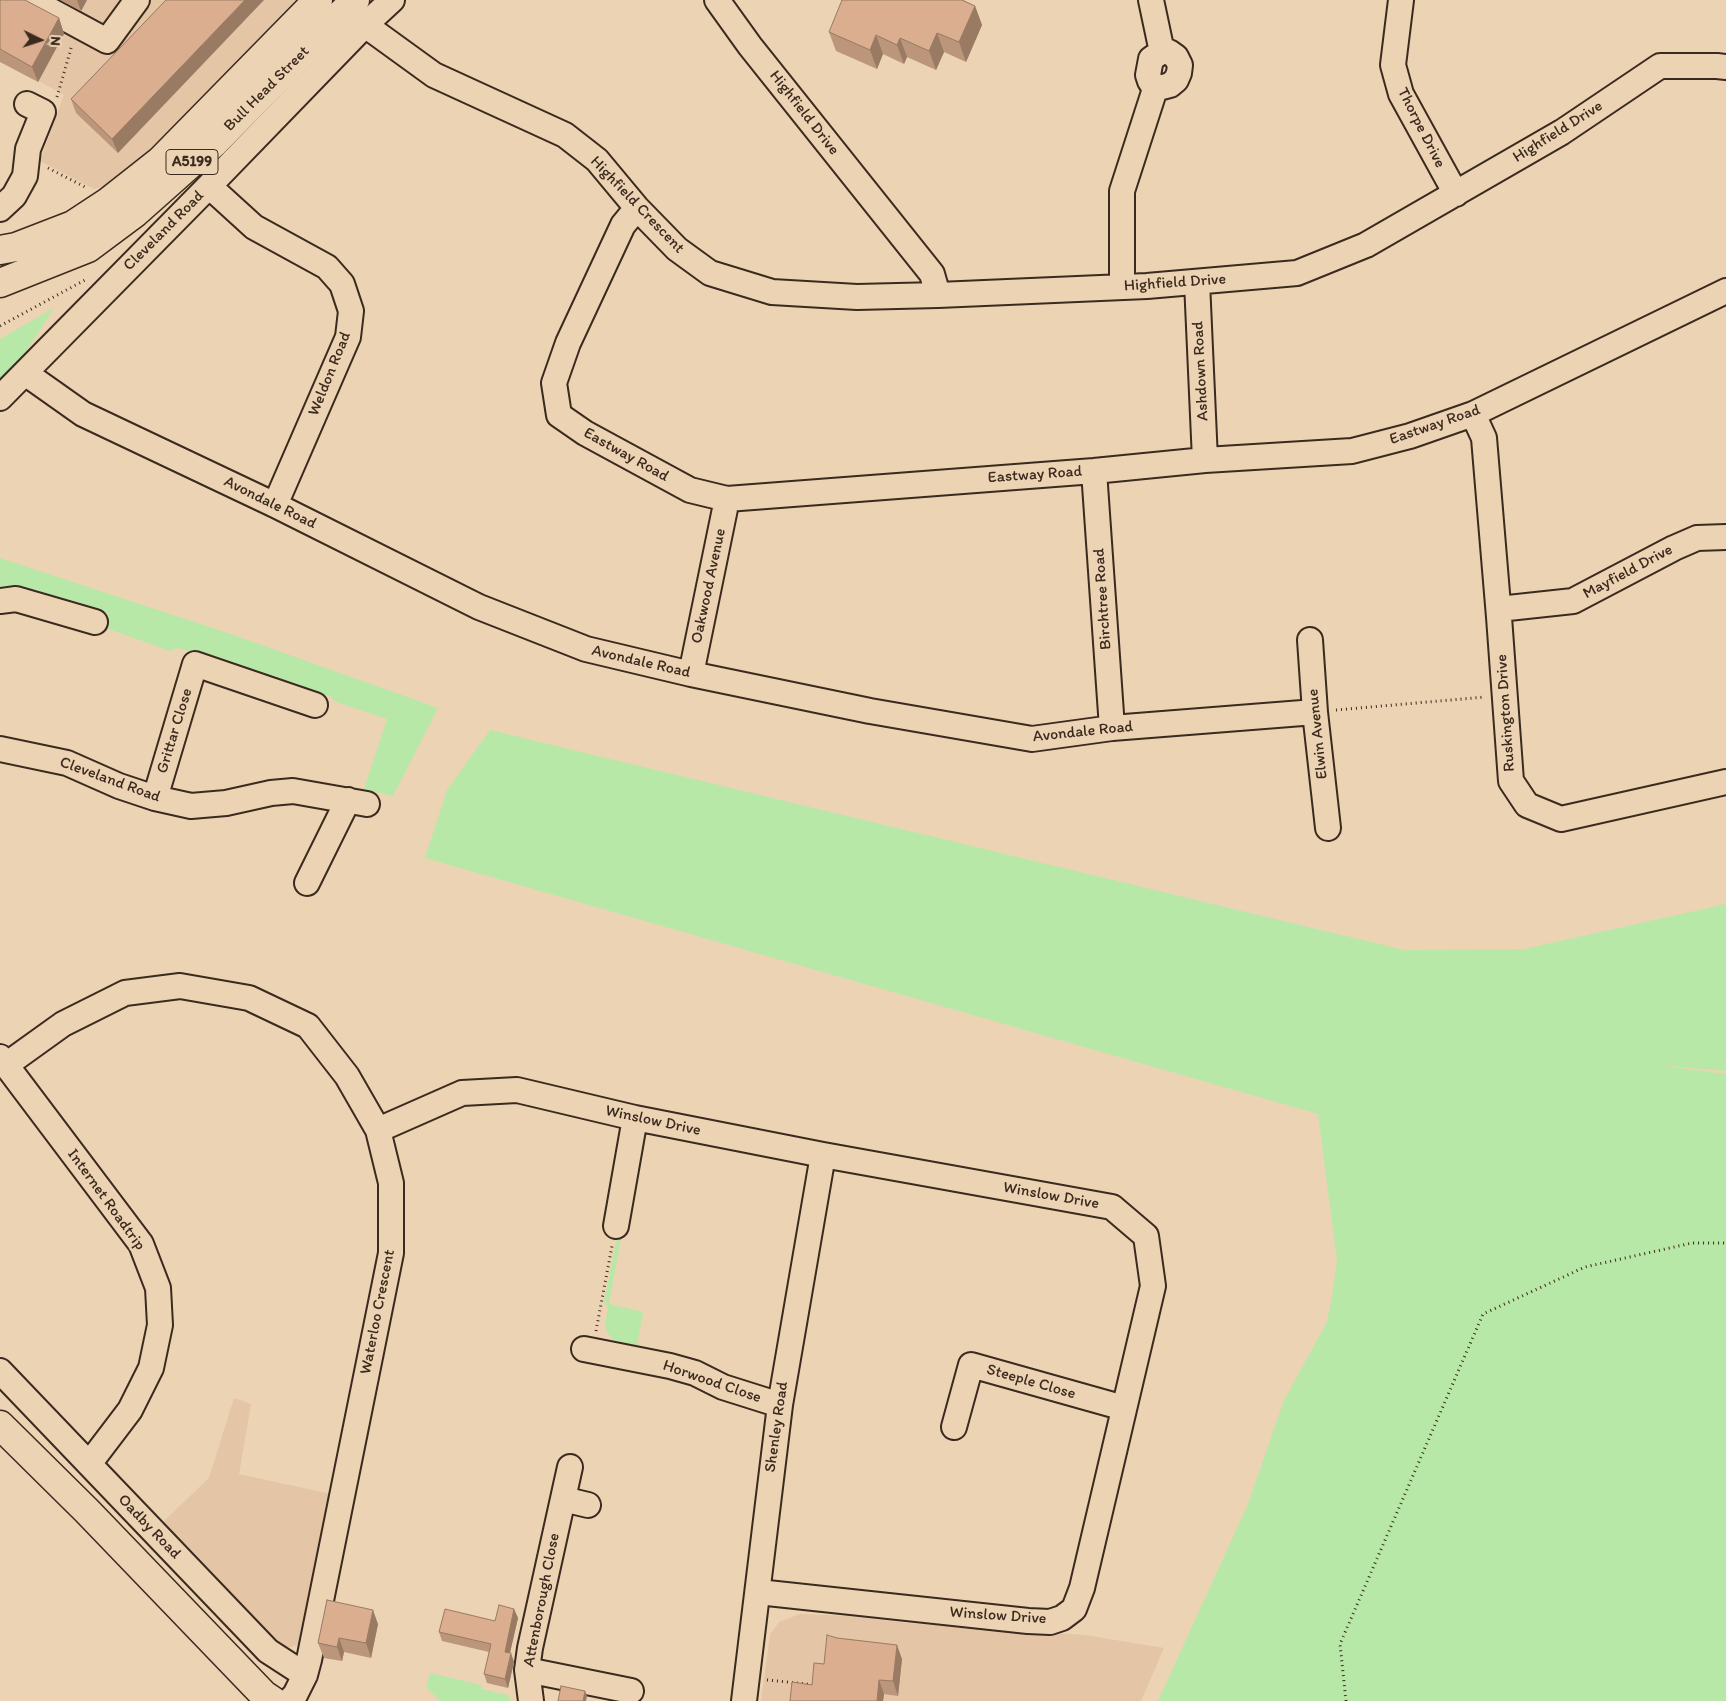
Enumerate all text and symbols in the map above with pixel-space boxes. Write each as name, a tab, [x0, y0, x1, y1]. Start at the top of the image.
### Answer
north arrow	[15, 15, 65, 65]
text: N	[47, 36, 64, 46]
street label: Bull Head Street	[220, 42, 314, 136]
street label: Highfield Drive	[765, 67, 843, 159]
street label: Thorpe Drive	[1393, 85, 1449, 171]
street label: Highfield Drive	[1510, 97, 1606, 167]
road number: A5199	[166, 150, 218, 174]
street label: Highfield Crescent	[586, 152, 688, 258]
street label: Cleveland Road	[120, 187, 208, 275]
street label: Highfield Drive	[1123, 270, 1227, 296]
street label: Ashdown Road	[1189, 321, 1213, 421]
street label: Weldon Road	[304, 329, 356, 419]
street label: Eastway Road	[1387, 401, 1483, 449]
street label: Eastway Road	[580, 424, 672, 486]
street label: Eastway Road	[987, 462, 1083, 488]
street label: Avondale Road	[220, 472, 320, 534]
street label: Oakwood Avenue	[687, 527, 731, 645]
street label: Mayfield Drive	[1580, 540, 1676, 604]
street label: Birchtree Road	[1090, 547, 1116, 651]
street label: Avondale Road	[590, 641, 692, 683]
street label: Ruskington Drive	[1492, 653, 1520, 773]
street label: Grittar Close	[153, 686, 197, 776]
street label: Elwin Avenue	[1304, 688, 1332, 780]
street label: Avondale Road	[1032, 717, 1134, 747]
street label: Cleveland Road	[57, 753, 163, 807]
street label: Winslow Drive	[603, 1102, 703, 1140]
street label: Internet Roadtrip	[63, 1146, 149, 1254]
street label: Winslow Drive	[1002, 1178, 1100, 1214]
street label: Waterloo Crescent	[356, 1248, 400, 1376]
street label: Horwood Close	[660, 1356, 764, 1408]
street label: Steeple Close	[984, 1360, 1078, 1404]
street label: Shenley Road	[761, 1380, 793, 1474]
street label: Oadby Road	[113, 1491, 185, 1563]
street label: Attenborough Close	[520, 1532, 564, 1668]
street label: Winslow Drive	[949, 1603, 1047, 1629]

